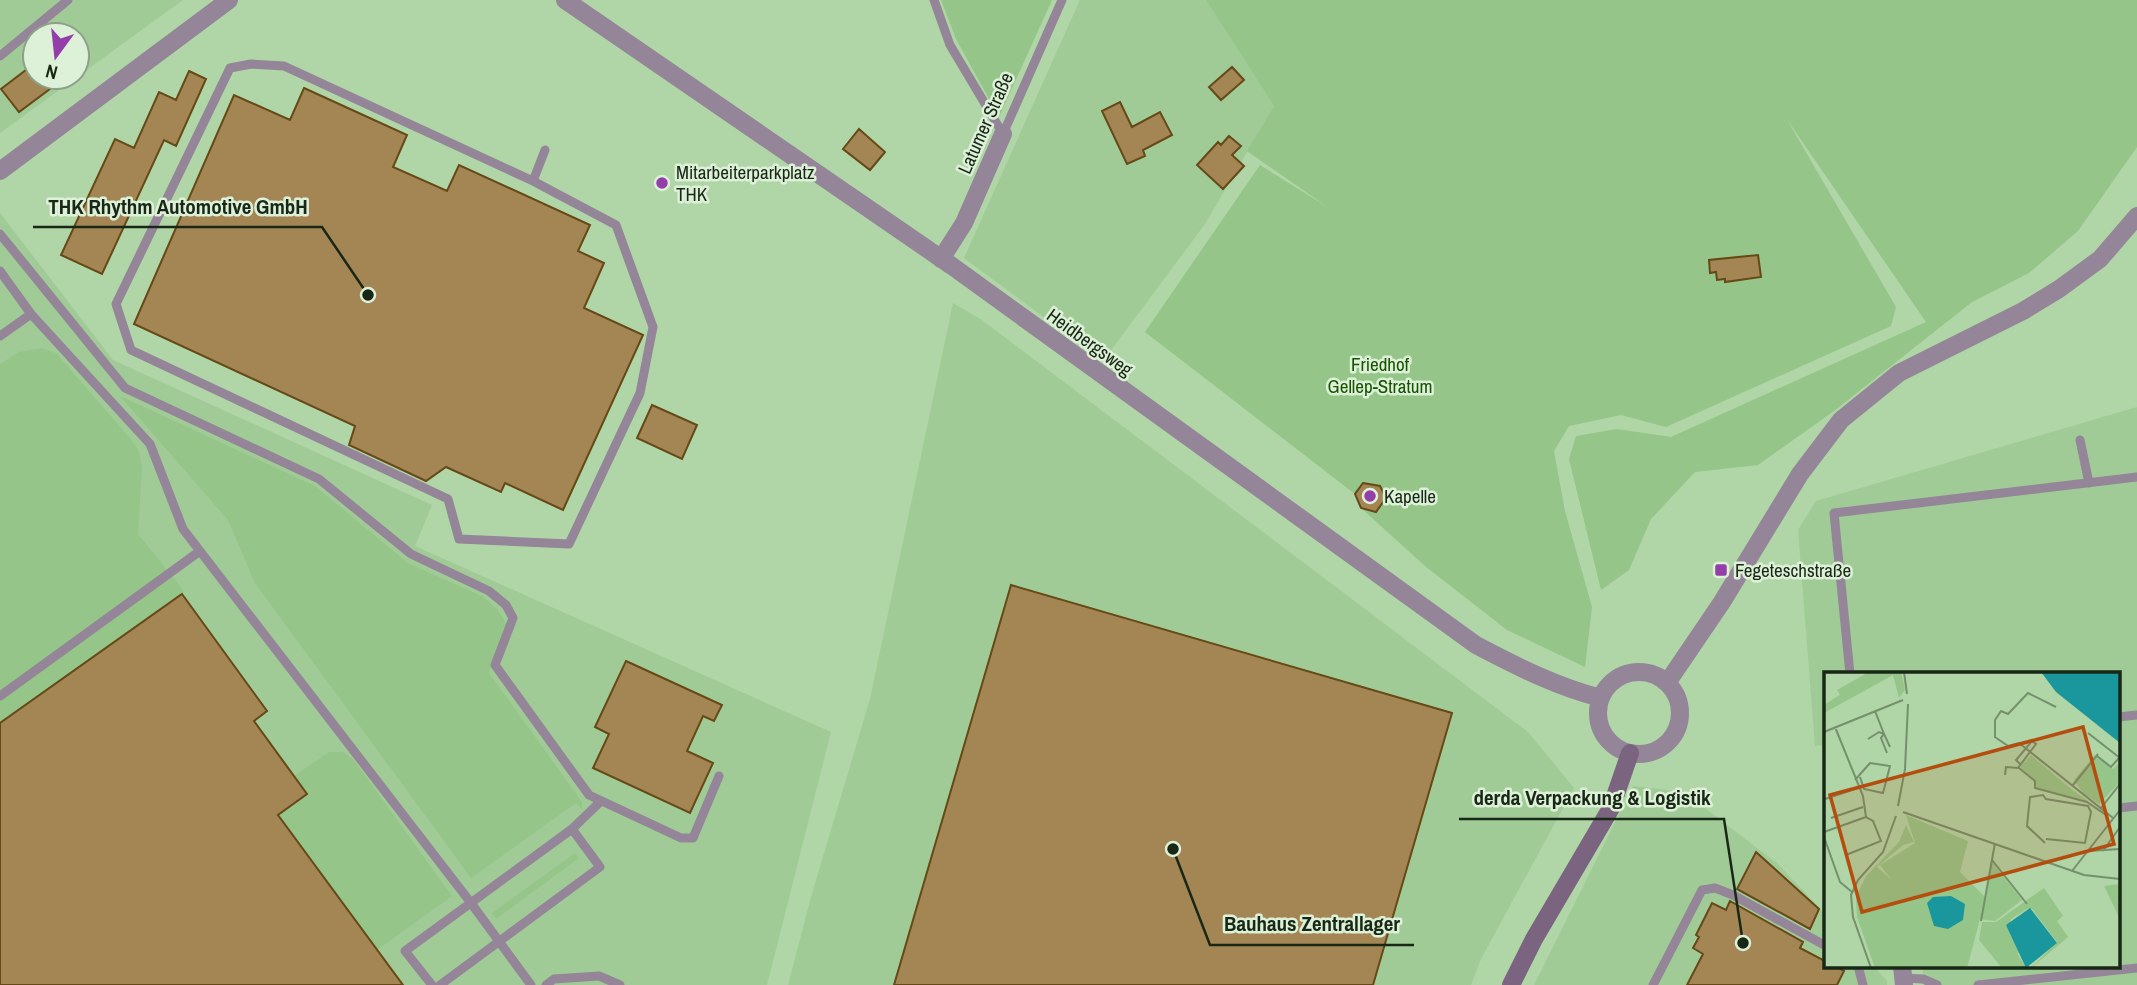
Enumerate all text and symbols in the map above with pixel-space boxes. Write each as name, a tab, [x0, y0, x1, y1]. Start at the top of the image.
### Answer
north arrow	[21, 21, 91, 91]
text: N	[43, 58, 60, 86]
street label: Latumer Straße	[951, 68, 1019, 178]
place label: Mitarbeiterparkplatz THK	[676, 159, 815, 207]
marker: Mitarbeiterparkplatz THK	[654, 175, 670, 191]
callout: THK Rhythm Automotive GmbH	[33, 185, 322, 227]
text: THK Rhythm Automotive GmbH	[48, 192, 308, 221]
street label: Heidbergsweg	[1042, 302, 1139, 382]
park label: Friedhof Gellep-Stratum	[1328, 351, 1432, 399]
place label: Kapelle	[1384, 483, 1436, 509]
marker: Kapelle	[1362, 488, 1378, 504]
place label: Fegeteschstraße	[1735, 557, 1851, 583]
marker: Fegeteschstraße	[1713, 562, 1729, 578]
inset map	[1824, 672, 2120, 968]
callout: derda Verpackung & Logistik	[1459, 777, 1724, 819]
text: derda Verpackung & Logistik	[1473, 783, 1711, 812]
callout: Bauhaus Zentrallager	[1210, 903, 1414, 945]
text: Bauhaus Zentrallager	[1224, 909, 1400, 938]

